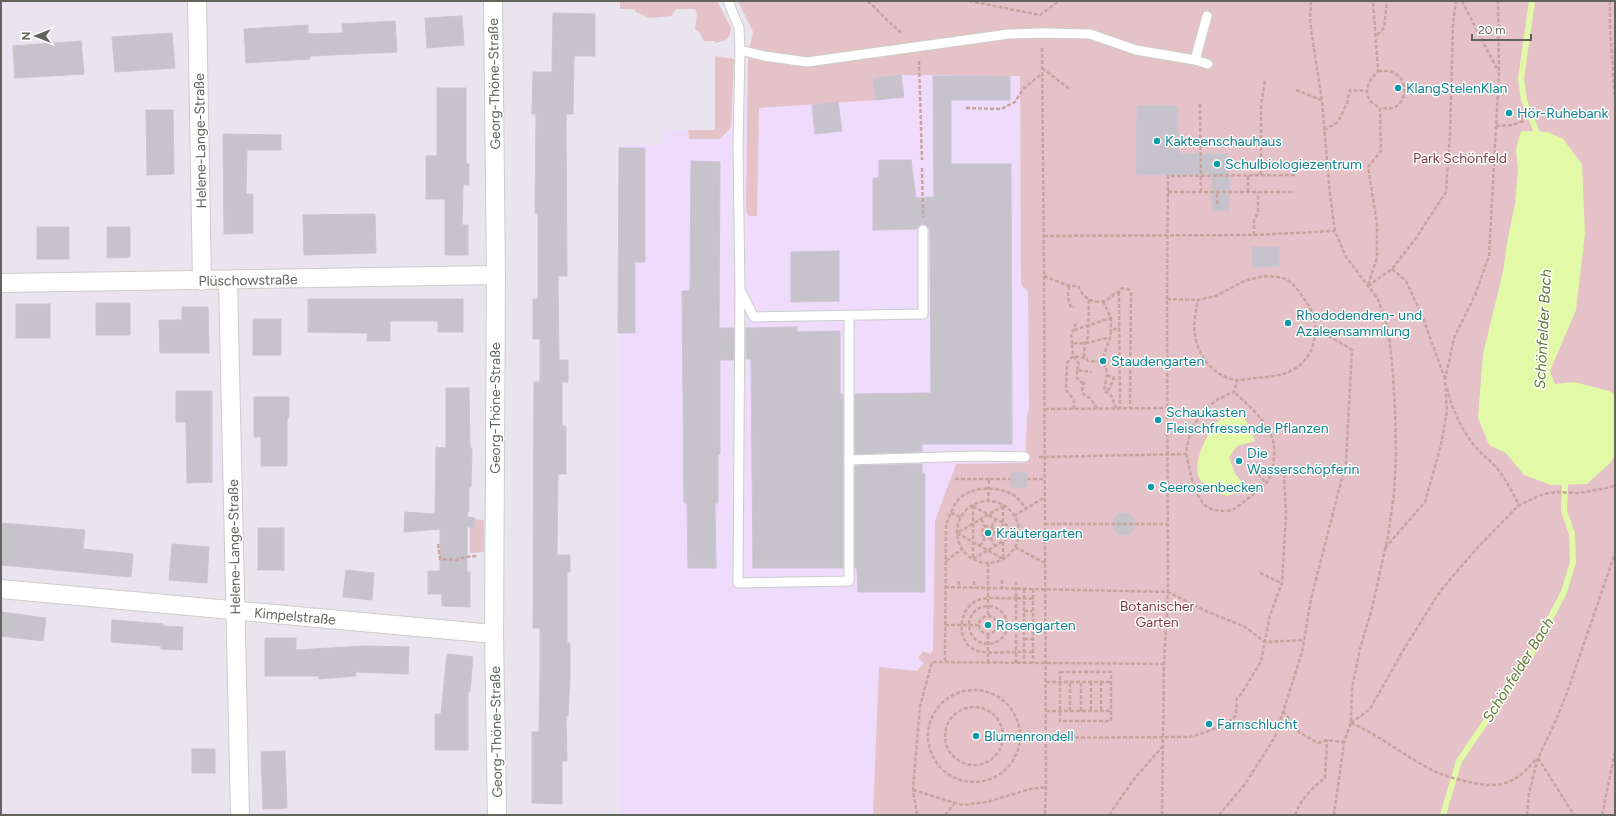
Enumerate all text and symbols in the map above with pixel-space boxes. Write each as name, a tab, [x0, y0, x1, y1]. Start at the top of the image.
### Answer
north arrow	[16, 16, 56, 56]
scale bar	[1472, 16, 1531, 42]
street label: Georg-Thöne-Straße	[485, 18, 504, 150]
text: 20 m	[1478, 23, 1506, 37]
text: N	[20, 32, 33, 40]
street label: Helene-Lange-Straße	[191, 73, 210, 209]
place label: KlangStelenKlan	[1406, 80, 1508, 97]
marker: KlangStelenKlan	[1393, 83, 1403, 93]
place label: Hör-Ruhebank	[1517, 105, 1608, 122]
marker: Hör-Ruhebank	[1504, 108, 1514, 118]
place label: Kakteenschauhaus	[1165, 133, 1282, 150]
marker: Kakteenschauhaus	[1152, 136, 1162, 146]
park label: Park Schönfeld	[1413, 150, 1507, 167]
place label: Schulbiologiezentrum	[1225, 156, 1362, 173]
marker: Schulbiologiezentrum	[1212, 159, 1222, 169]
water label: Schönfelder Bach	[1531, 269, 1555, 389]
street label: Plüschowstraße	[198, 271, 298, 290]
place label: Rhododendren- und Azaleensammlung	[1296, 307, 1422, 340]
marker: Rhododendren- und Azaleensammlung	[1283, 318, 1293, 328]
street label: Georg-Thöne-Straße	[487, 342, 504, 474]
place label: Staudengarten	[1111, 353, 1204, 370]
marker: Staudengarten	[1098, 356, 1108, 366]
place label: Schaukasten Fleischfressende Pflanzen	[1166, 404, 1329, 437]
marker: Schaukasten Fleischfressende Pflanzen	[1153, 415, 1163, 425]
place label: Die Wasserschöpferin	[1247, 445, 1359, 478]
marker: Die Wasserschöpferin	[1234, 456, 1244, 466]
street label: Helene-Lange-Straße	[225, 479, 244, 615]
place label: Seerosenbecken	[1159, 479, 1263, 496]
marker: Seerosenbecken	[1146, 482, 1156, 492]
place label: Kräutergarten	[996, 525, 1083, 542]
marker: Kräutergarten	[983, 528, 993, 538]
park label: Botanischer Garten	[1120, 598, 1194, 631]
street label: Kimpelstraße	[253, 604, 337, 629]
water label: Schönfelder Bach	[1479, 614, 1557, 726]
place label: Rosengarten	[996, 617, 1076, 634]
marker: Rosengarten	[983, 620, 993, 630]
street label: Georg-Thöne-Straße	[487, 666, 506, 798]
place label: Farnschlucht	[1217, 716, 1298, 733]
marker: Farnschlucht	[1204, 719, 1214, 729]
place label: Blumenrondell	[984, 728, 1074, 745]
marker: Blumenrondell	[971, 731, 981, 741]

